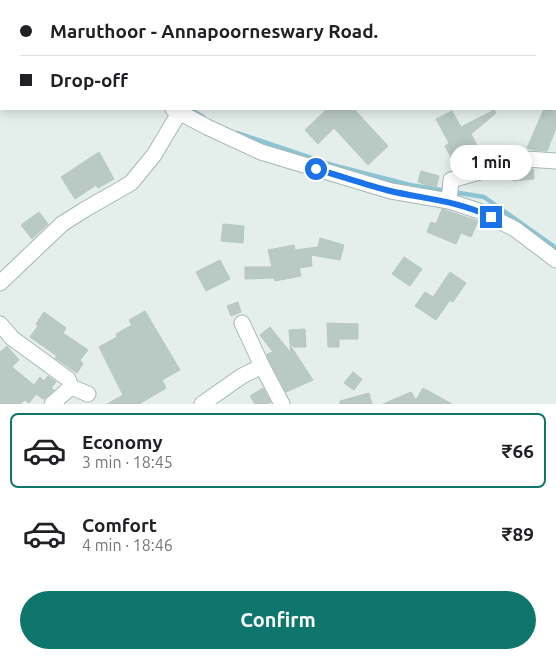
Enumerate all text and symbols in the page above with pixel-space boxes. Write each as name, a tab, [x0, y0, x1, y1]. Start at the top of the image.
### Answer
text: Maruthoor - Annapoorneswary Road.	[50, 20, 378, 42]
text: Drop-off	[50, 69, 128, 91]
callout: 1 min	[450, 144, 532, 180]
text: 1 min	[471, 153, 511, 171]
route start	[305, 158, 327, 180]
route end	[480, 206, 502, 228]
icon: car	[22, 428, 67, 473]
text: Economy	[82, 431, 163, 453]
text: ₹66	[502, 440, 534, 462]
text: 3 min · 18:45	[82, 453, 173, 471]
icon: car	[22, 511, 67, 556]
text: Comfort	[82, 514, 157, 536]
text: ₹89	[502, 523, 534, 545]
text: 4 min · 18:46	[82, 536, 173, 554]
button: Confirm	[20, 591, 536, 649]

